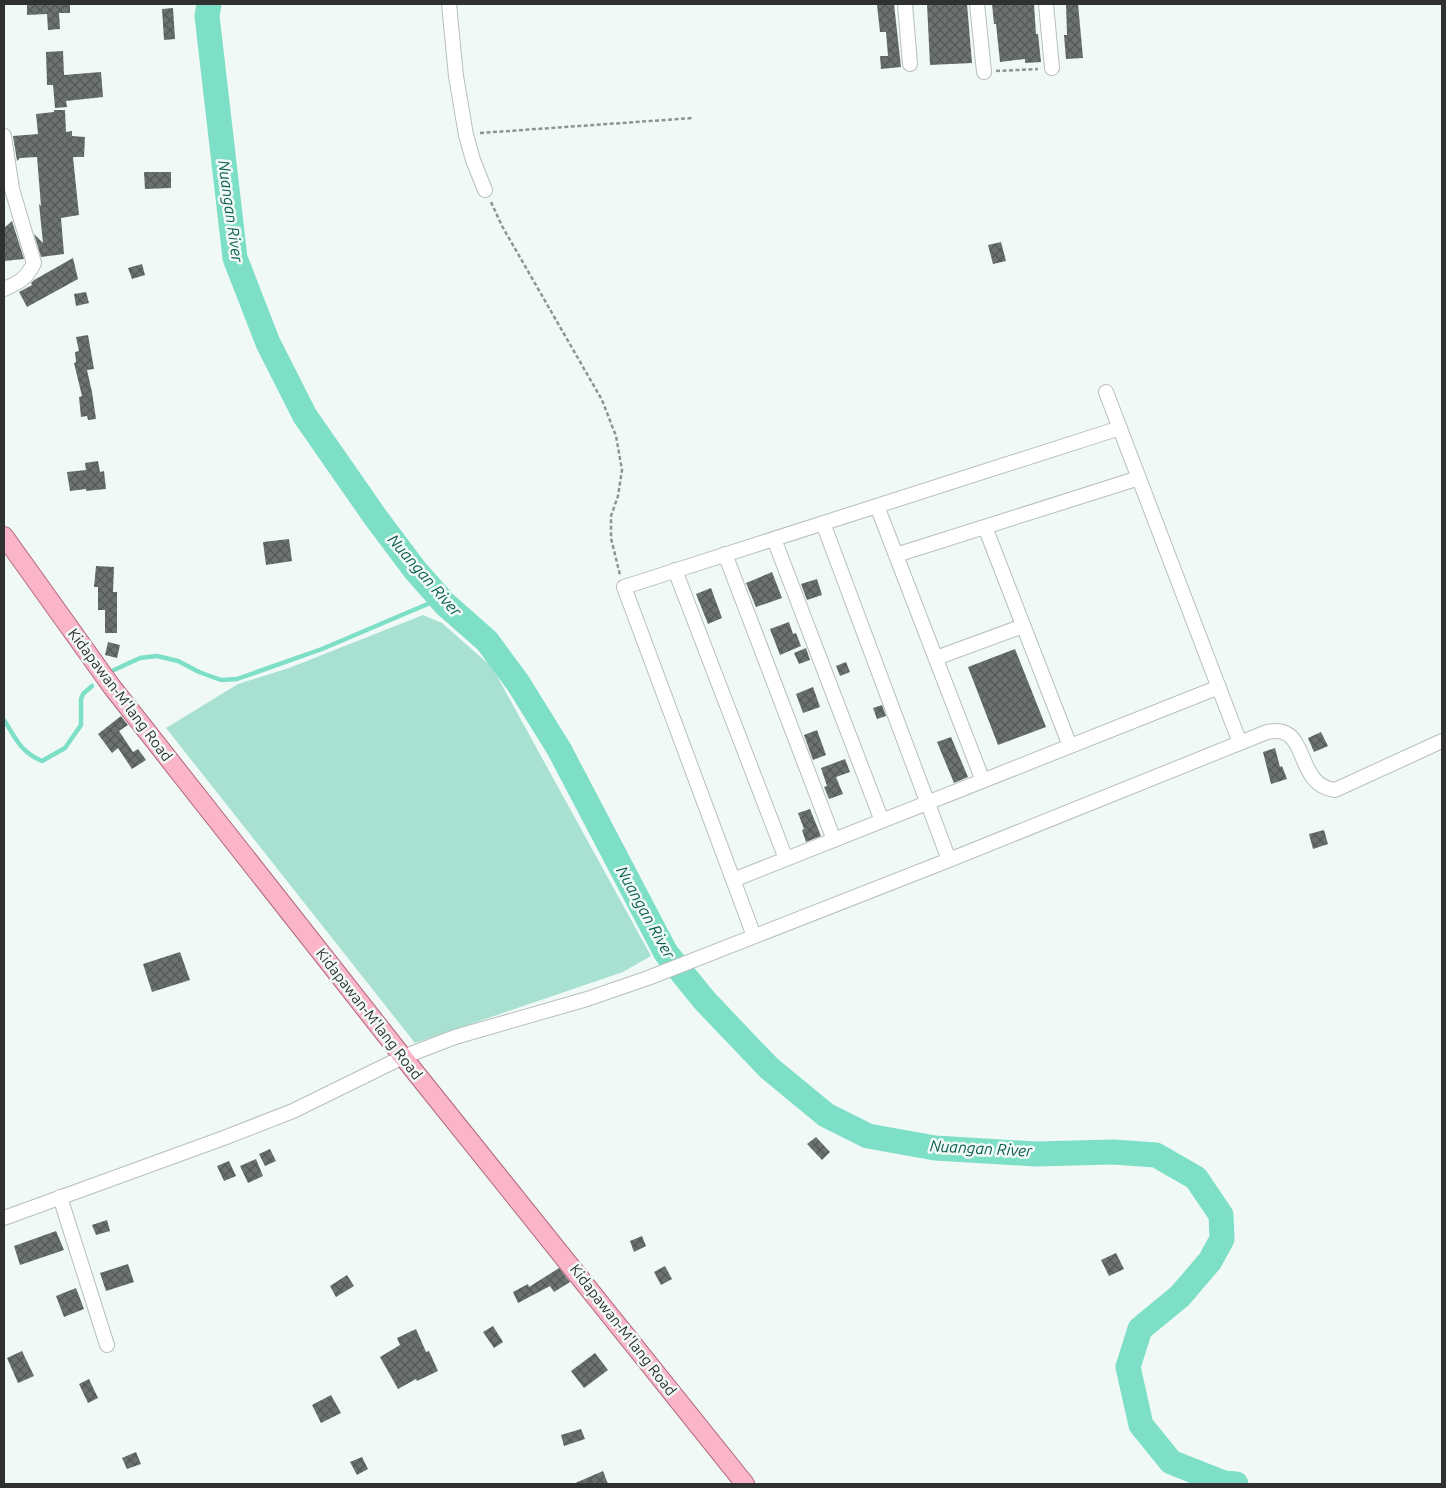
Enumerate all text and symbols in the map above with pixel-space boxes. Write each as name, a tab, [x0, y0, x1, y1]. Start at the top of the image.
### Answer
water label: Nuangan River	[215, 159, 247, 264]
water label: Nuangan River	[385, 530, 466, 620]
street label: Kidapawan-M'lang Road	[65, 625, 176, 764]
water label: Nuangan River	[613, 863, 679, 962]
street label: Kidapawan-M'lang Road	[313, 945, 426, 1083]
water label: Nuangan River	[929, 1136, 1034, 1160]
street label: Kidapawan-M'lang Road	[567, 1261, 680, 1399]

